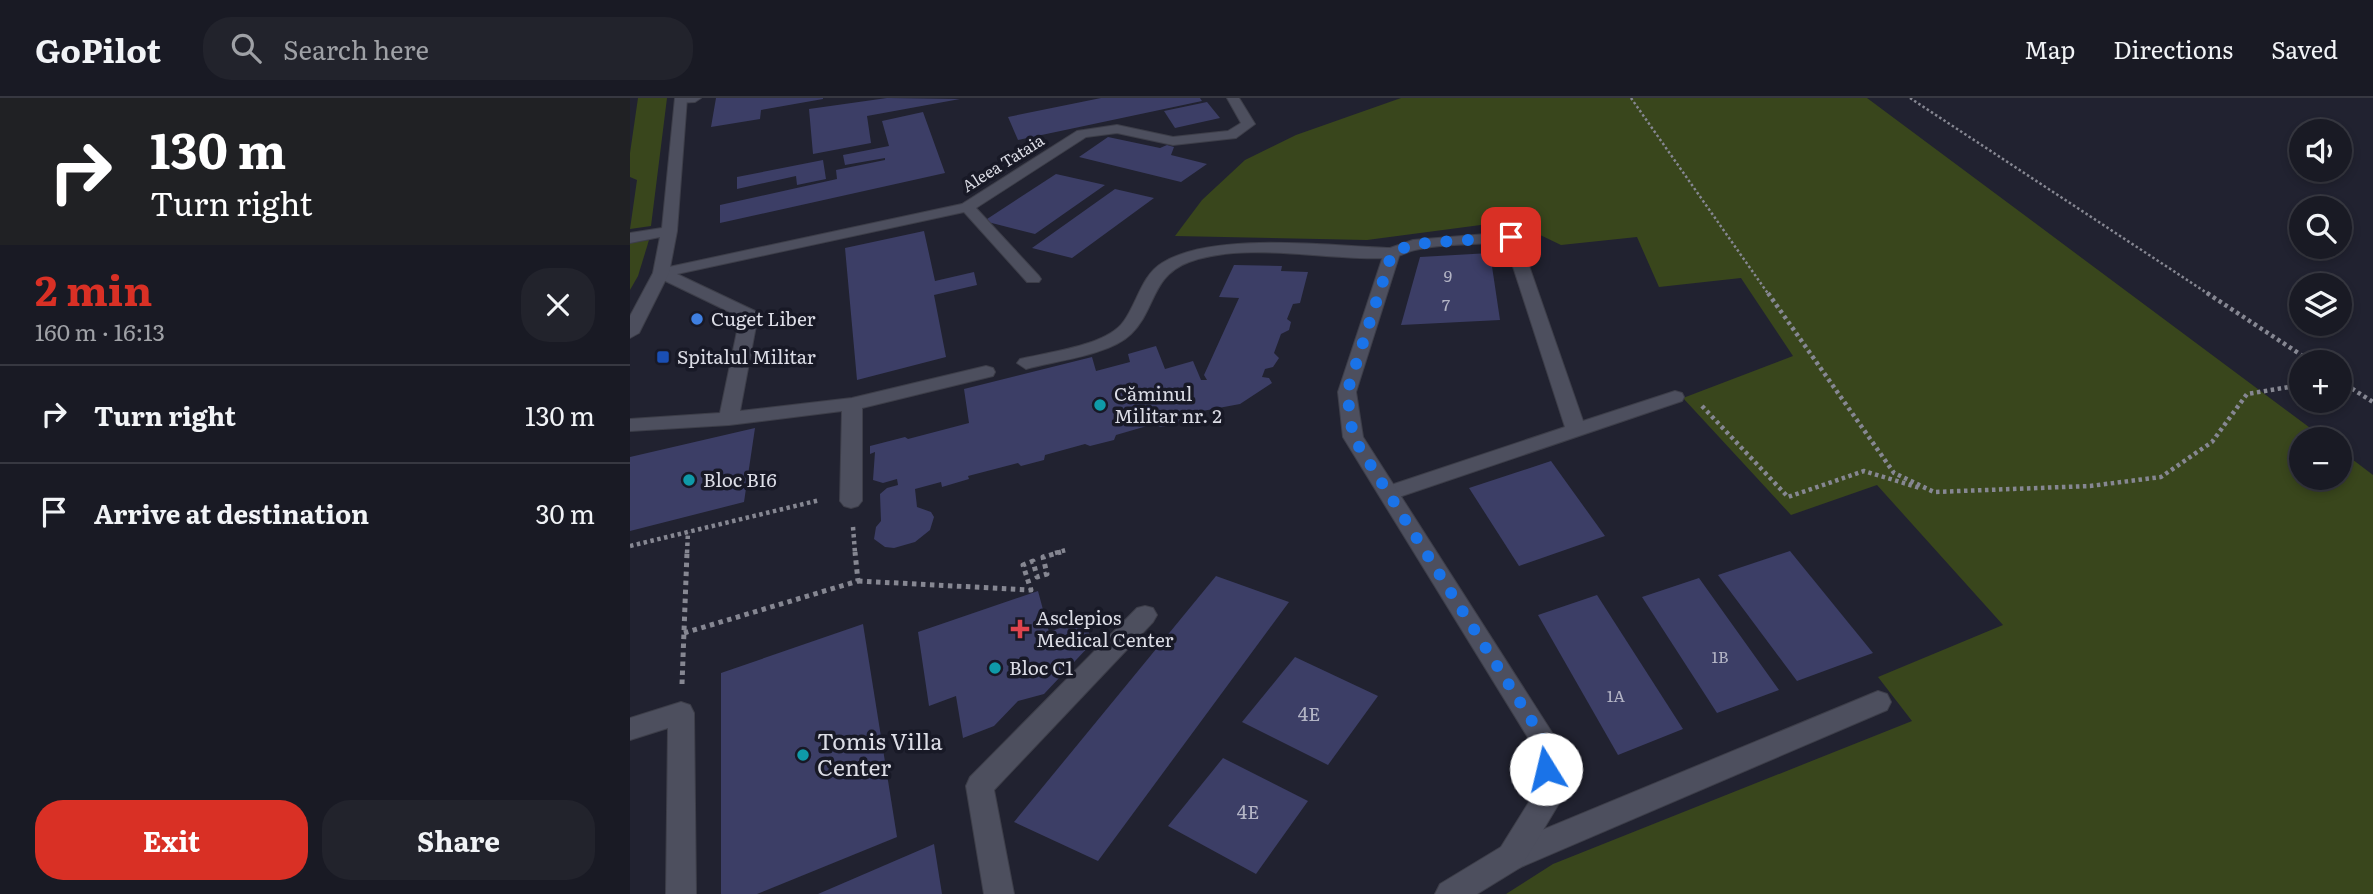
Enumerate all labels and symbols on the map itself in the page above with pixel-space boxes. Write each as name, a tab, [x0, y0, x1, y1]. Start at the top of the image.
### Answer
street label: Aleea Tataia	[957, 127, 1049, 197]
pin	[1481, 207, 1541, 267]
house number: 9	[1444, 263, 1452, 287]
house number: 7	[1442, 292, 1450, 316]
place label: Cuget Liber	[711, 304, 816, 332]
marker: Cuget Liber	[689, 311, 705, 327]
place label: Spitalul Militar	[677, 342, 816, 370]
marker: Spitalul Militar	[655, 349, 671, 365]
place label: Căminul Militar nr. 2	[1114, 379, 1222, 429]
marker: Căminul Militar nr. 2	[1092, 397, 1108, 413]
place label: Bloc BI6	[703, 465, 777, 493]
marker: Bloc BI6	[681, 472, 697, 488]
place label: Asclepios Medical Center	[1036, 603, 1174, 653]
marker: Asclepios Medical Center	[1010, 619, 1030, 639]
house number: 1B	[1711, 644, 1729, 668]
place label: Bloc C1	[1009, 653, 1073, 681]
marker: Bloc C1	[987, 660, 1003, 676]
house number: 1A	[1607, 683, 1625, 707]
house number: 4E	[1298, 699, 1320, 727]
place label: Tomis Villa Center	[817, 723, 943, 783]
position arrow	[1509, 732, 1583, 806]
marker: Tomis Villa Center	[795, 747, 811, 763]
house number: 4E	[1237, 797, 1259, 825]

